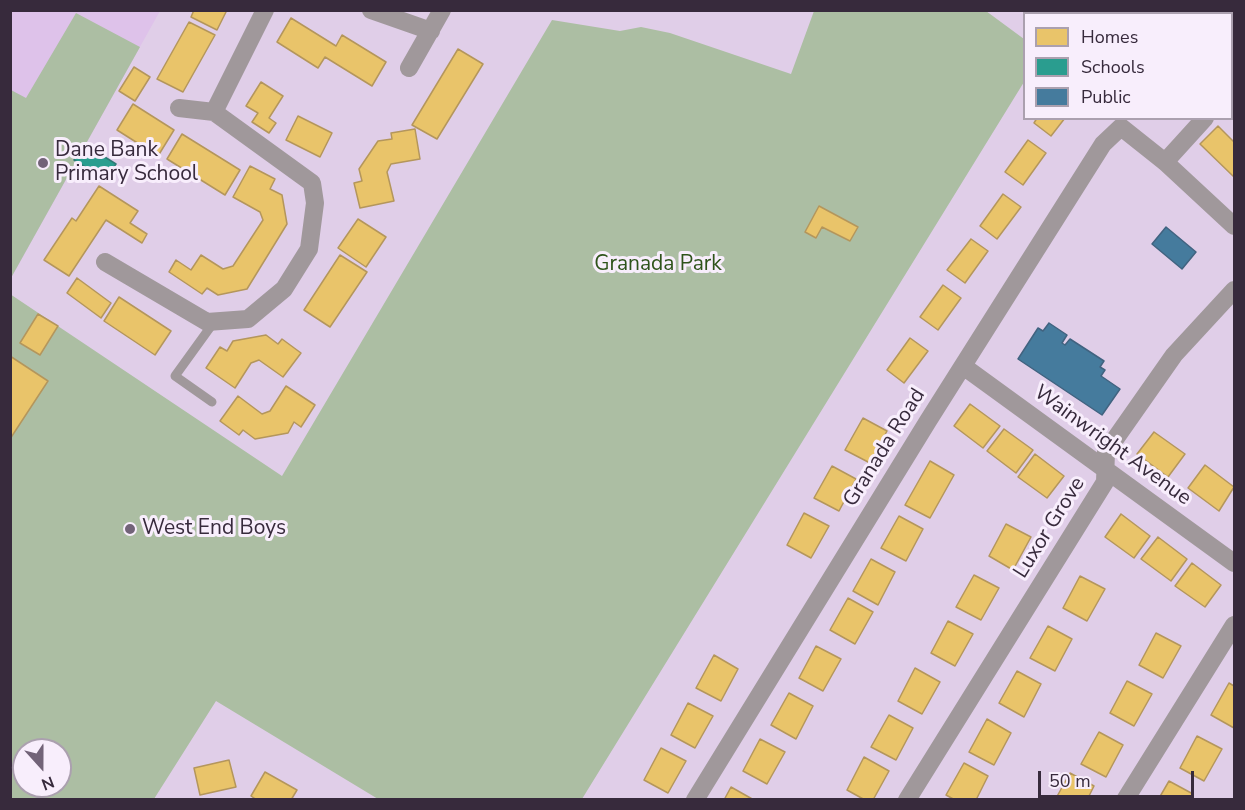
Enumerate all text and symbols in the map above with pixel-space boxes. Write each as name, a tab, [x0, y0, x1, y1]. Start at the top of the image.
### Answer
legend	[1023, 12, 1233, 120]
text: Homes	[1081, 25, 1138, 49]
text: Schools	[1081, 55, 1145, 79]
text: Public	[1081, 85, 1131, 109]
place label: Dane Bank Primary School	[55, 138, 198, 188]
marker: Dane Bank Primary School	[36, 156, 50, 170]
park label: Granada Park	[594, 252, 722, 278]
street label: Wainwright Avenue	[1028, 380, 1196, 512]
street label: Granada Road	[839, 384, 931, 512]
street label: Luxor Grove	[1009, 473, 1091, 583]
place label: West End Boys	[142, 516, 286, 542]
marker: West End Boys	[123, 522, 137, 536]
north arrow	[12, 738, 72, 798]
scale bar	[1041, 759, 1197, 797]
text: 50 m	[1049, 769, 1091, 793]
text: N	[38, 771, 57, 795]

